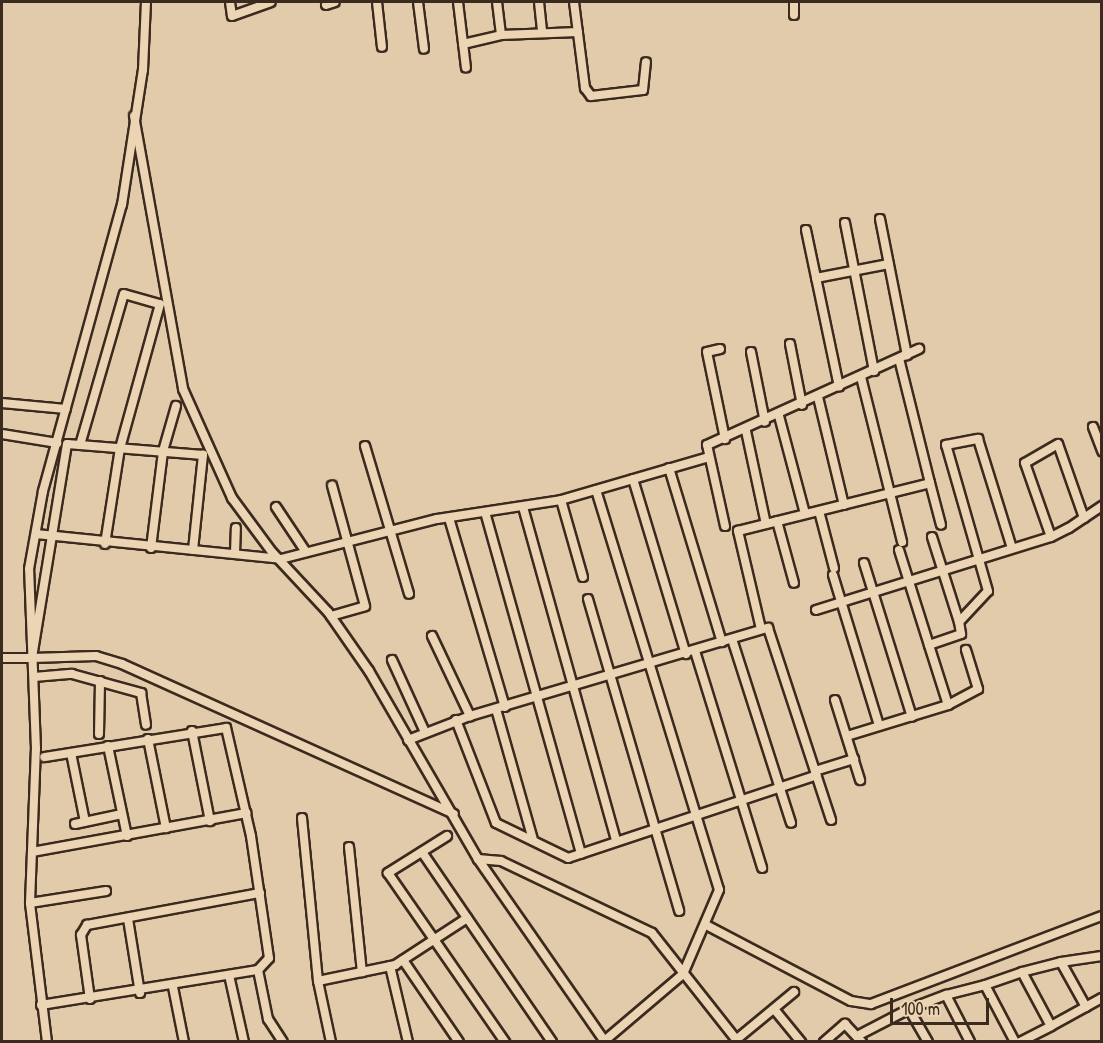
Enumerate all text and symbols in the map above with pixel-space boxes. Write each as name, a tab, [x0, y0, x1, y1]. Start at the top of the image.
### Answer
scale bar	[893, 986, 992, 1024]
text: 100 m	[901, 996, 940, 1021]

